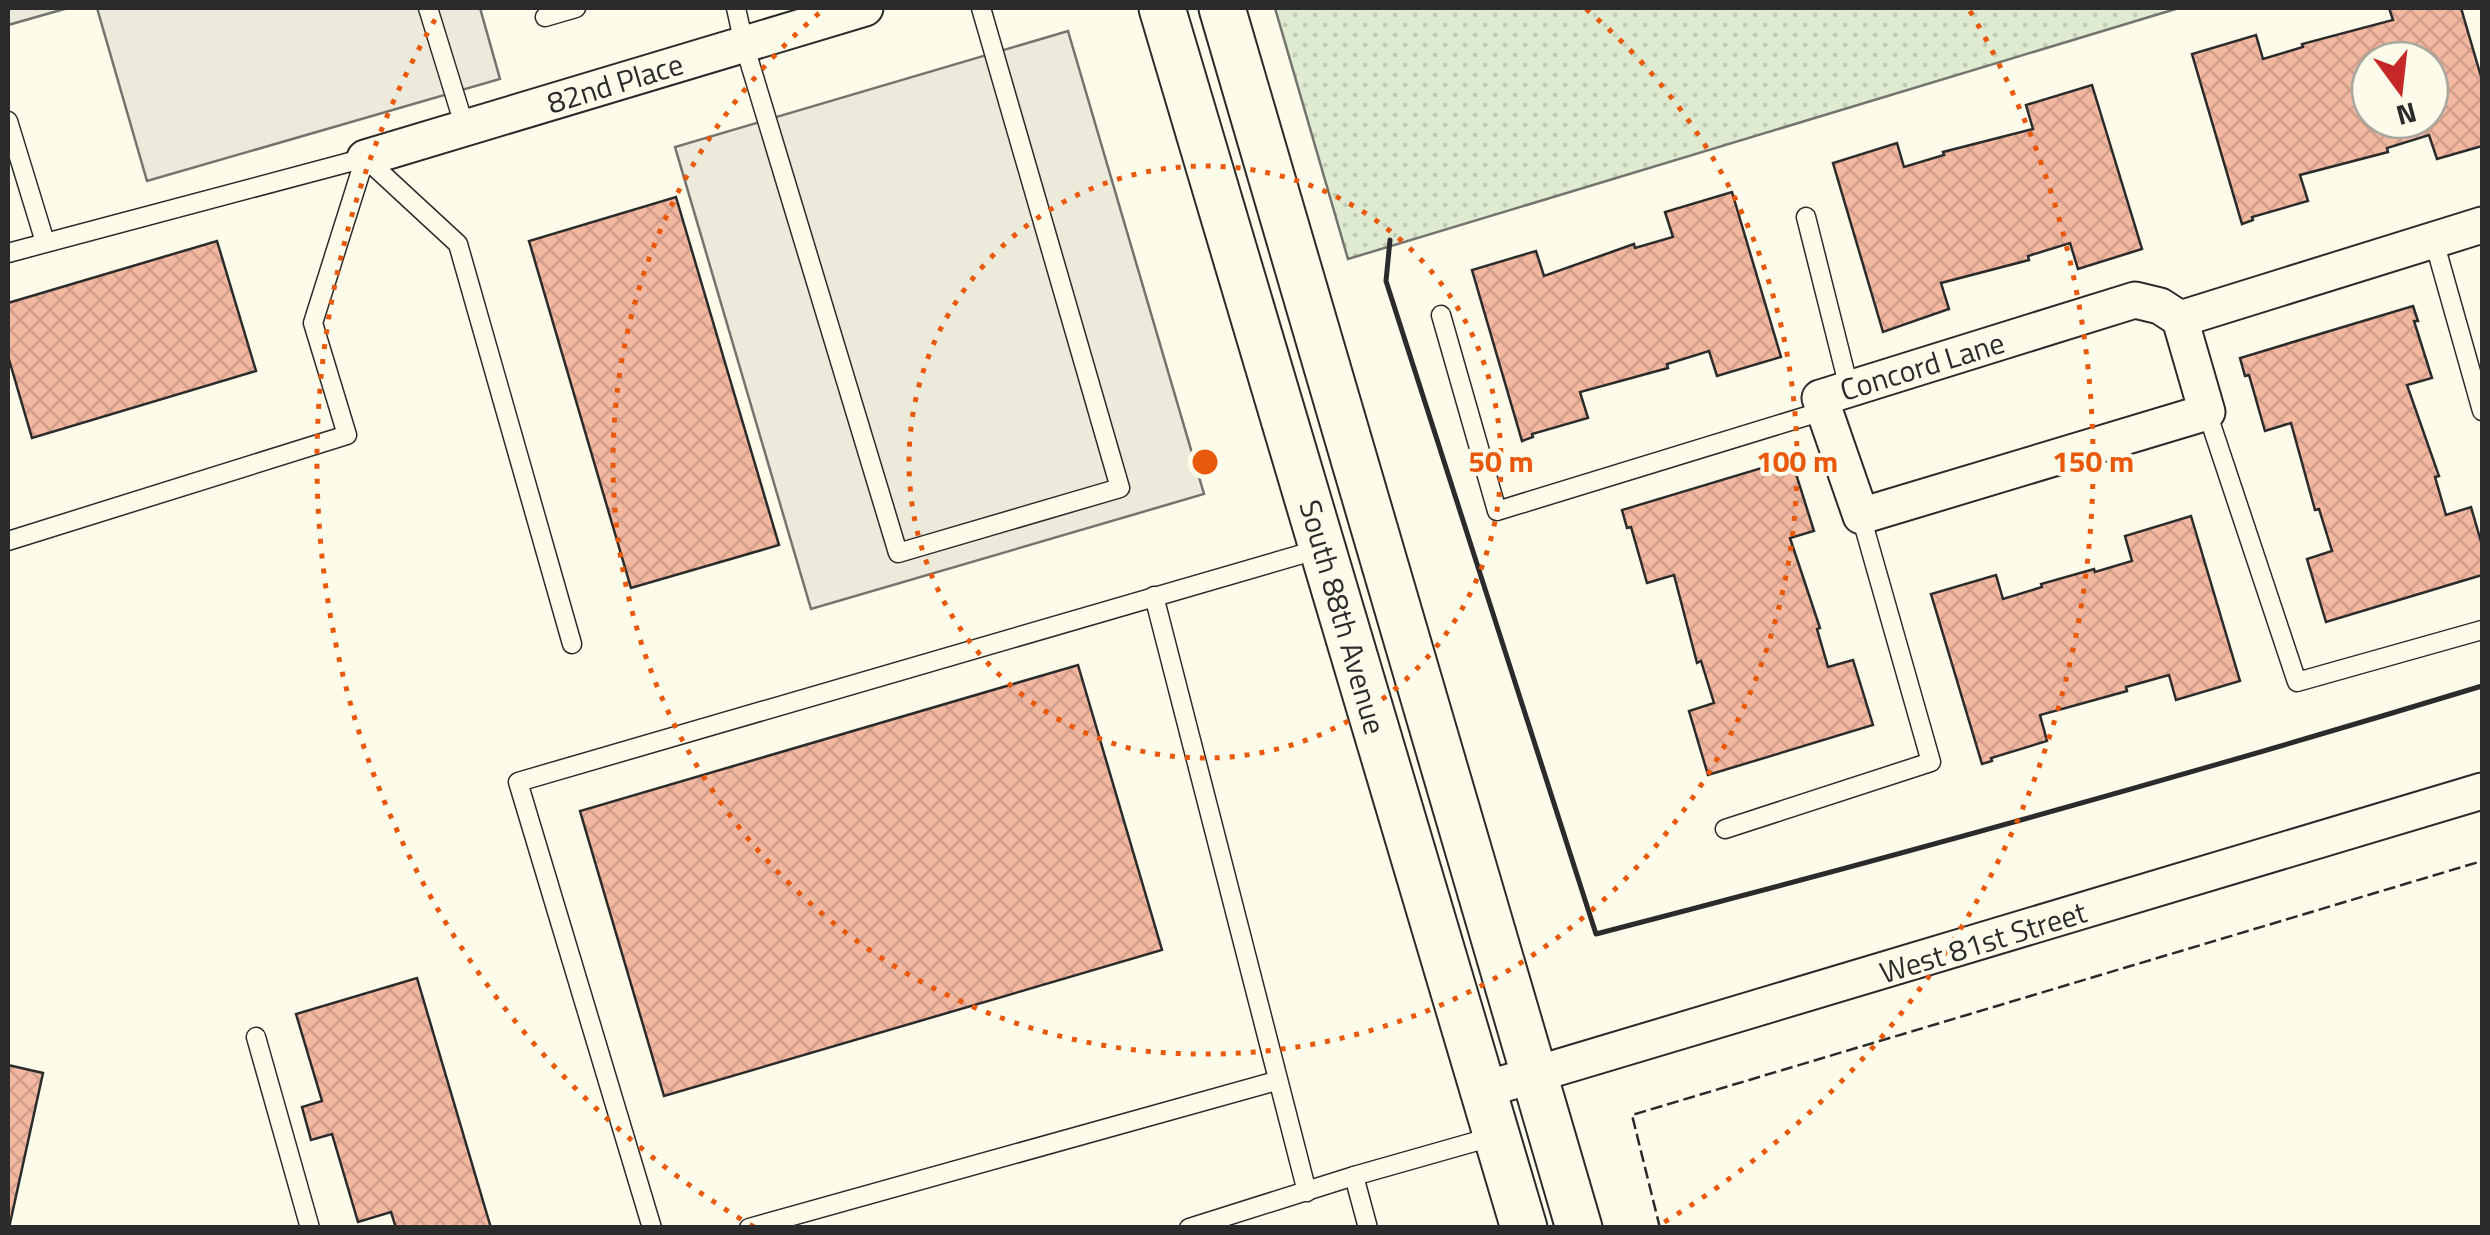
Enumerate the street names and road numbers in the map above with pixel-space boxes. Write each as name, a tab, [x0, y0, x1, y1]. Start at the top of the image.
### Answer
street label: 82nd Place	[541, 41, 689, 125]
street label: Concord Lane	[1834, 319, 2010, 413]
street label: South 88th Avenue	[1288, 494, 1398, 740]
street label: West 81st Street	[1874, 889, 2093, 995]

